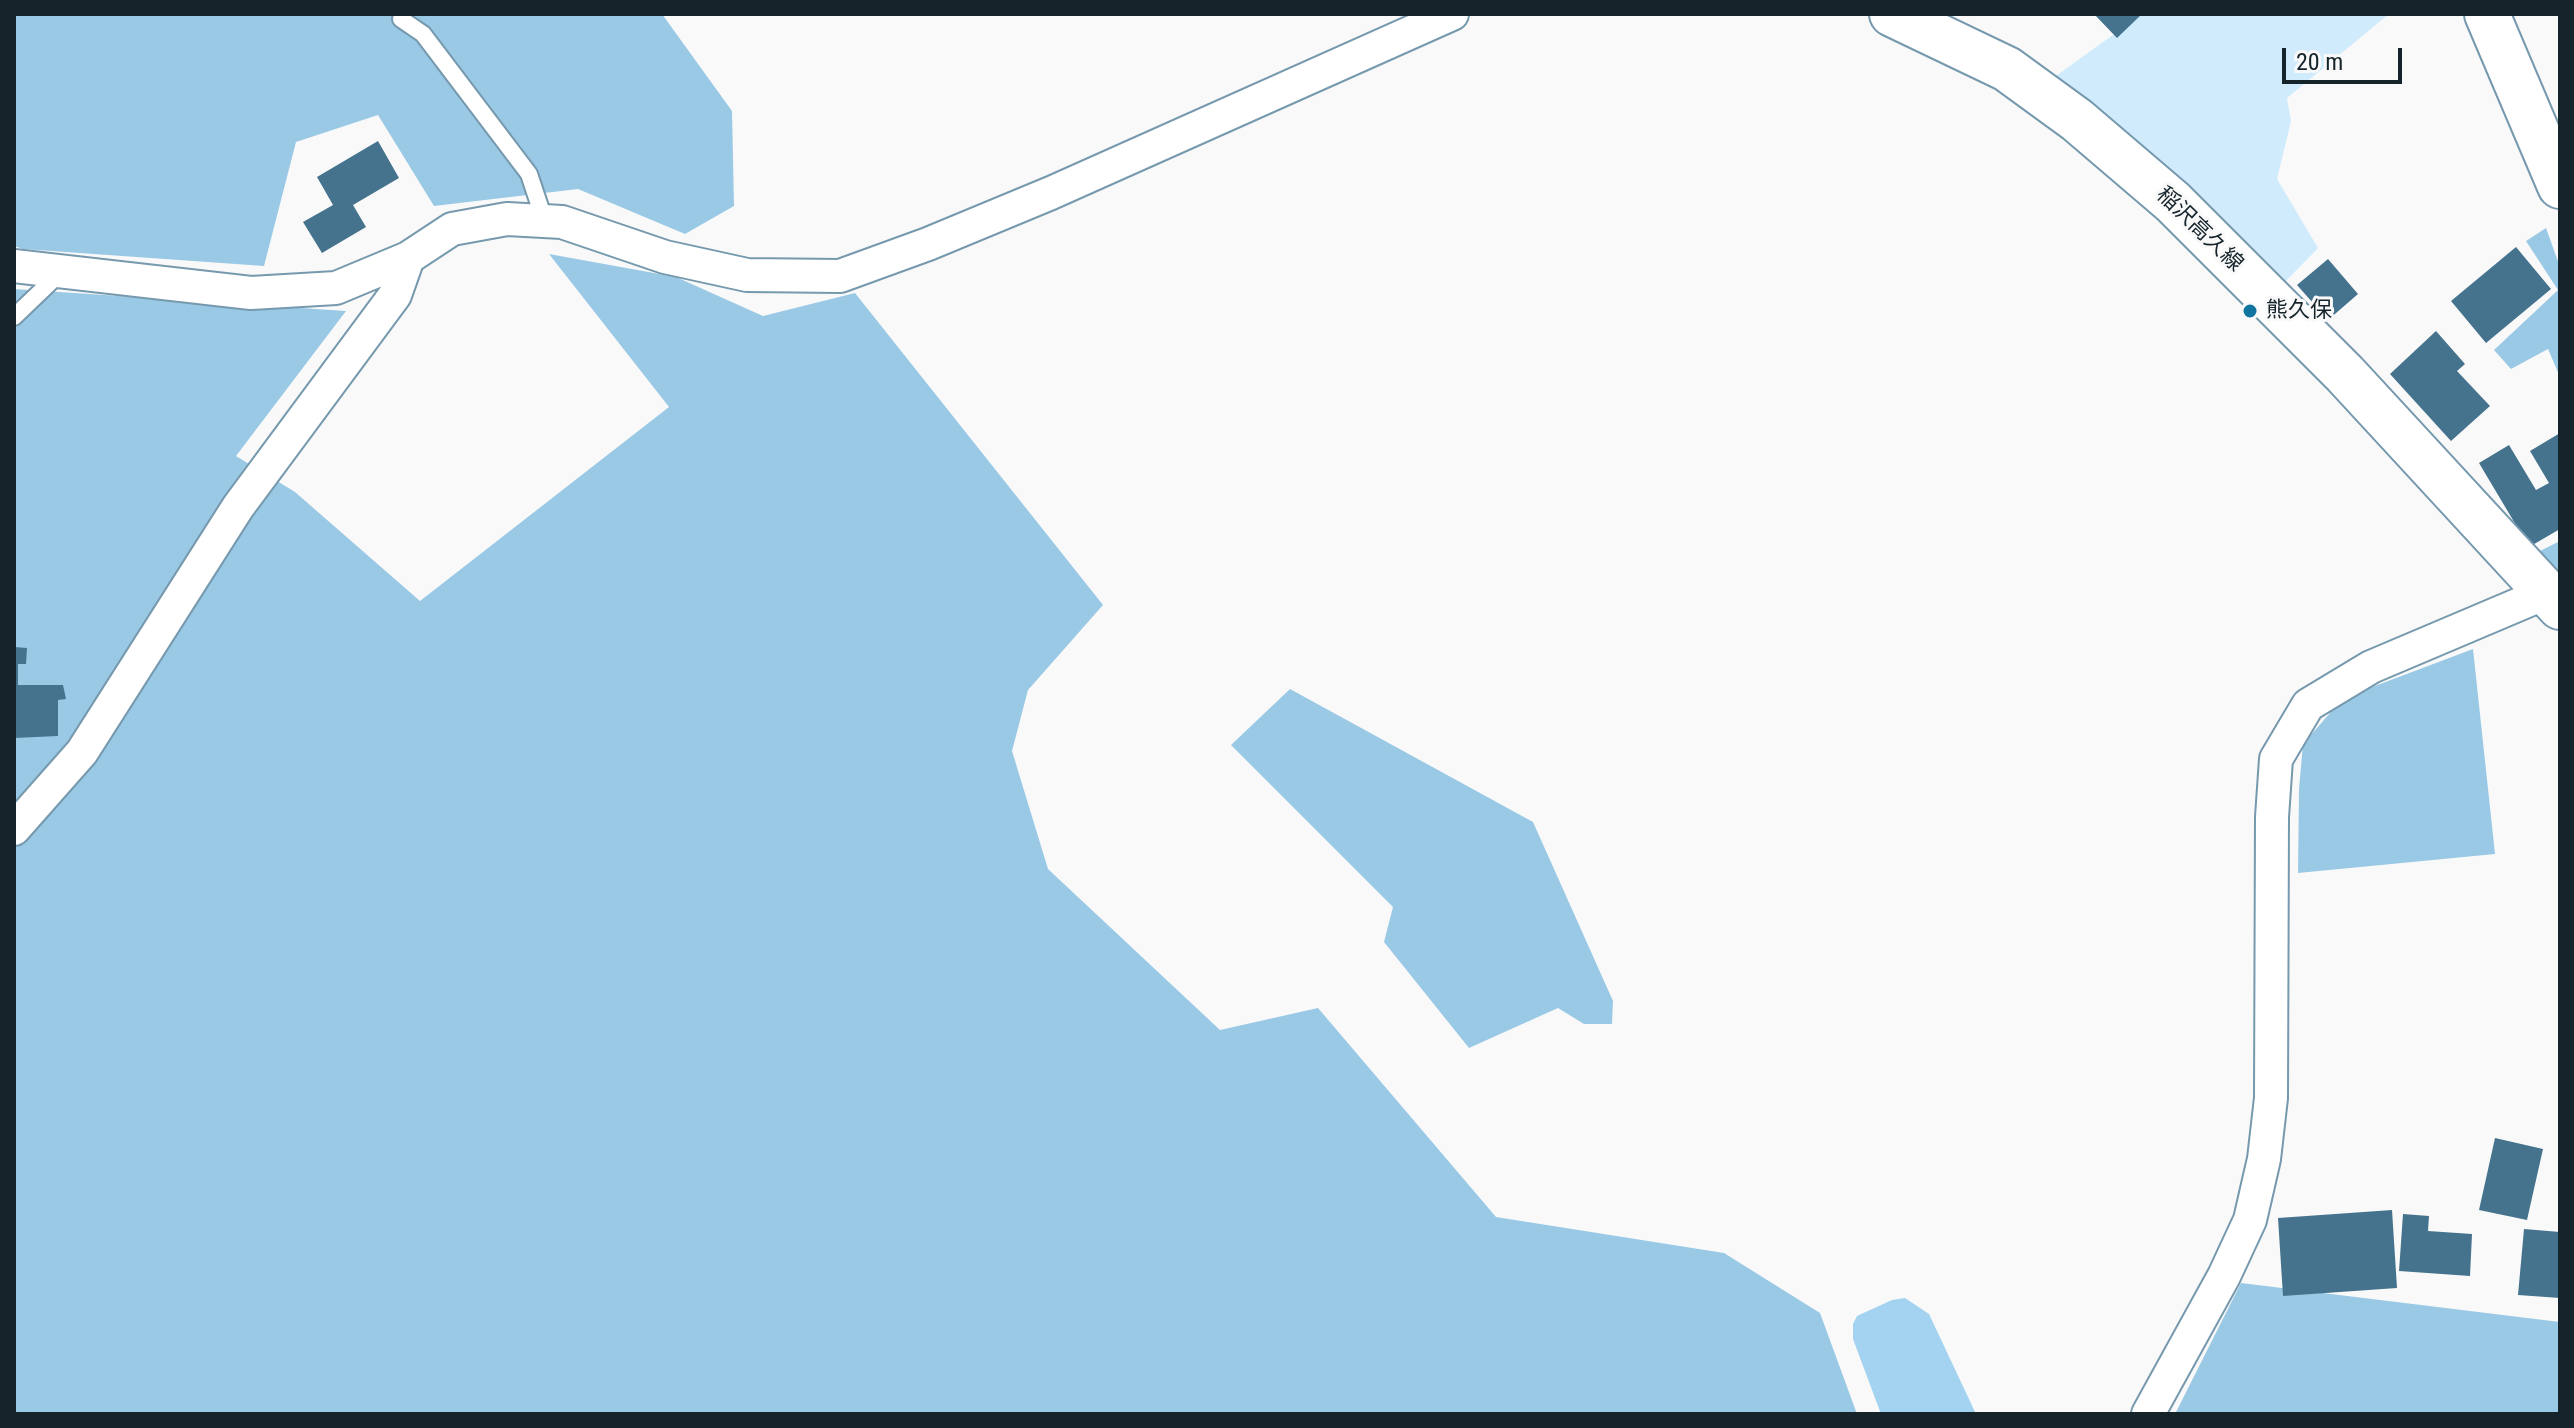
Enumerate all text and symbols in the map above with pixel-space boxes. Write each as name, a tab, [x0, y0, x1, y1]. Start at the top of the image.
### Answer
scale bar	[2286, 32, 2406, 82]
text: 20 m	[2296, 48, 2343, 76]
street label: 稲沢高久線	[2150, 182, 2248, 278]
place label: 熊久保	[2266, 298, 2332, 324]
marker: 熊久保	[2241, 302, 2259, 320]

